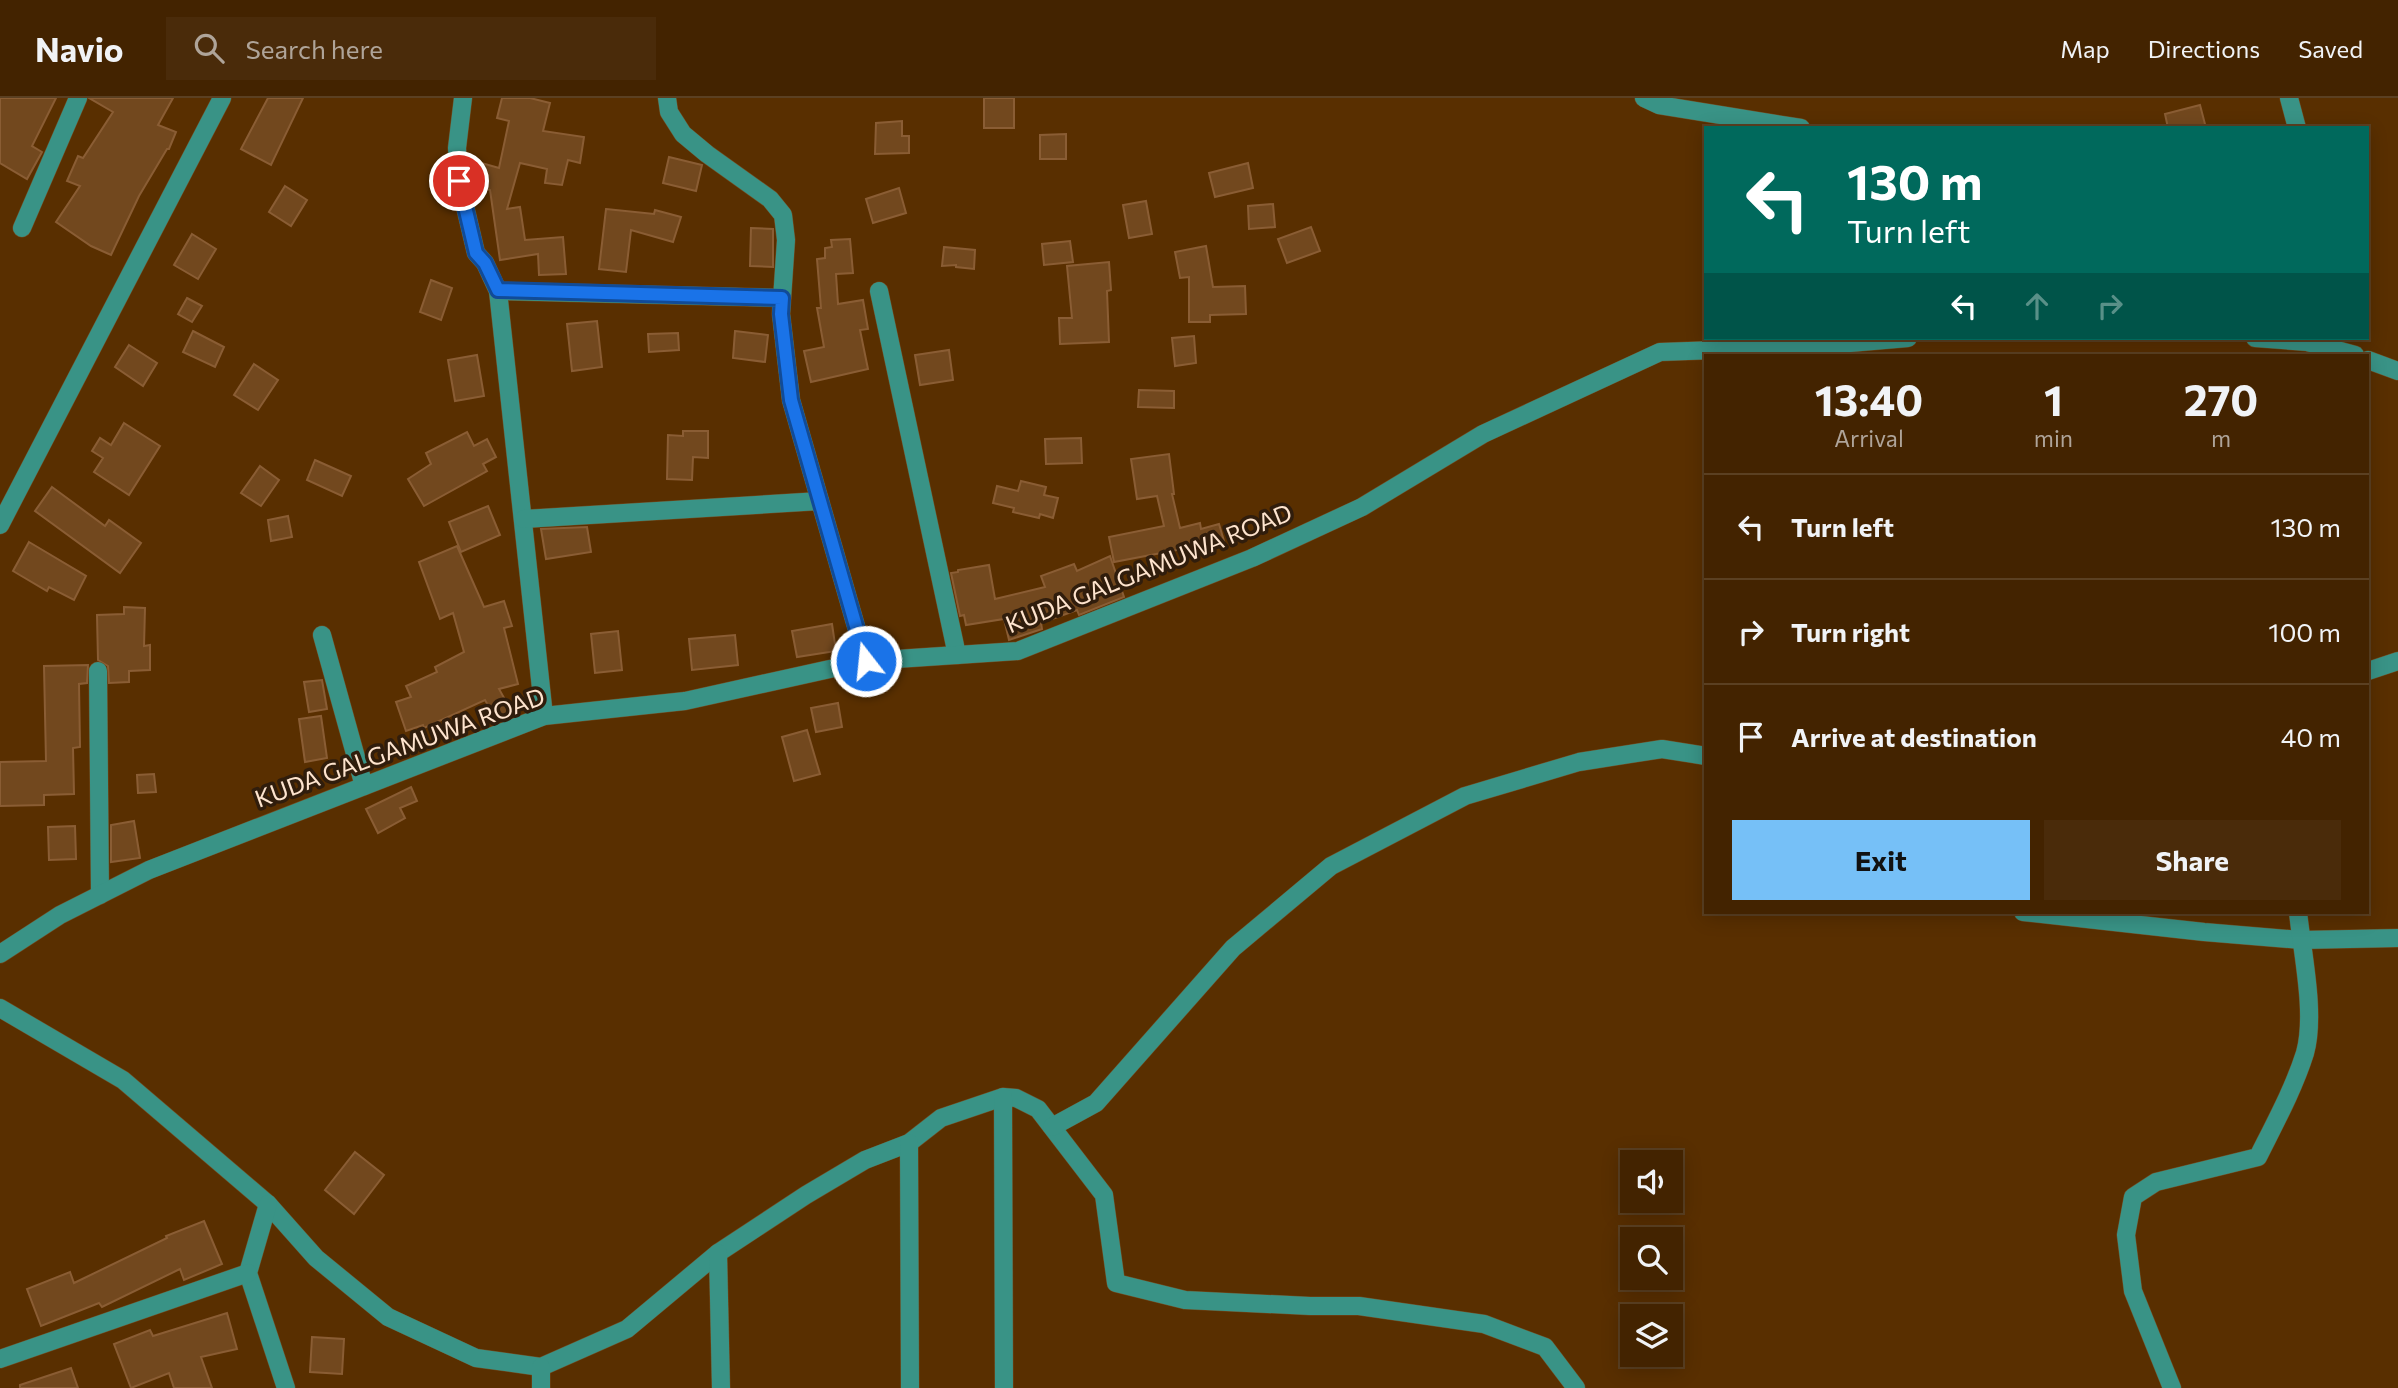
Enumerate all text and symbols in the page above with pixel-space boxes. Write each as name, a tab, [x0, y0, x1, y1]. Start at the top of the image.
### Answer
search box	[166, 17, 656, 80]
text: Navio	[35, 28, 124, 69]
icon: search	[190, 29, 228, 67]
text: Search here	[246, 33, 383, 64]
text: Map	[2060, 34, 2110, 63]
text: Directions	[2148, 34, 2260, 63]
text: Saved	[2298, 34, 2363, 63]
text: 130 m	[1847, 150, 1982, 210]
pin	[429, 151, 489, 211]
icon: left	[1732, 154, 1823, 245]
icon: arrive	[440, 162, 478, 200]
text: Turn left	[1847, 210, 1971, 250]
icon: left	[1945, 287, 1983, 325]
icon: ahead	[2018, 287, 2056, 325]
icon: right	[2091, 287, 2129, 325]
text: 13:40	[1815, 373, 1923, 425]
text: 1	[2044, 373, 2063, 425]
text: 270	[2184, 373, 2258, 425]
text: Arrival	[1834, 424, 1904, 452]
text: min	[2034, 424, 2073, 452]
text: m	[2211, 424, 2231, 452]
street label: KUDA GALGAMUWA ROAD	[1001, 497, 1296, 638]
icon: left	[1732, 508, 1770, 546]
text: Turn left	[1791, 511, 1894, 542]
text: 130 m	[2270, 511, 2341, 542]
icon: right	[1732, 613, 1770, 651]
text: Turn right	[1791, 616, 1910, 647]
text: 100 m	[2268, 616, 2341, 647]
position arrow	[829, 624, 903, 698]
street label: KUDA GALGAMUWA ROAD	[251, 681, 548, 813]
icon: arrive	[1732, 718, 1770, 756]
text: Arrive at destination	[1791, 721, 2037, 752]
text: 40 m	[2281, 721, 2341, 752]
button: Exit	[1732, 820, 2030, 900]
button: Share	[2044, 820, 2341, 900]
map controls	[1620, 1150, 1683, 1367]
button: sound	[1620, 1150, 1683, 1213]
button: search	[1620, 1227, 1683, 1290]
button: layers	[1620, 1304, 1683, 1367]

